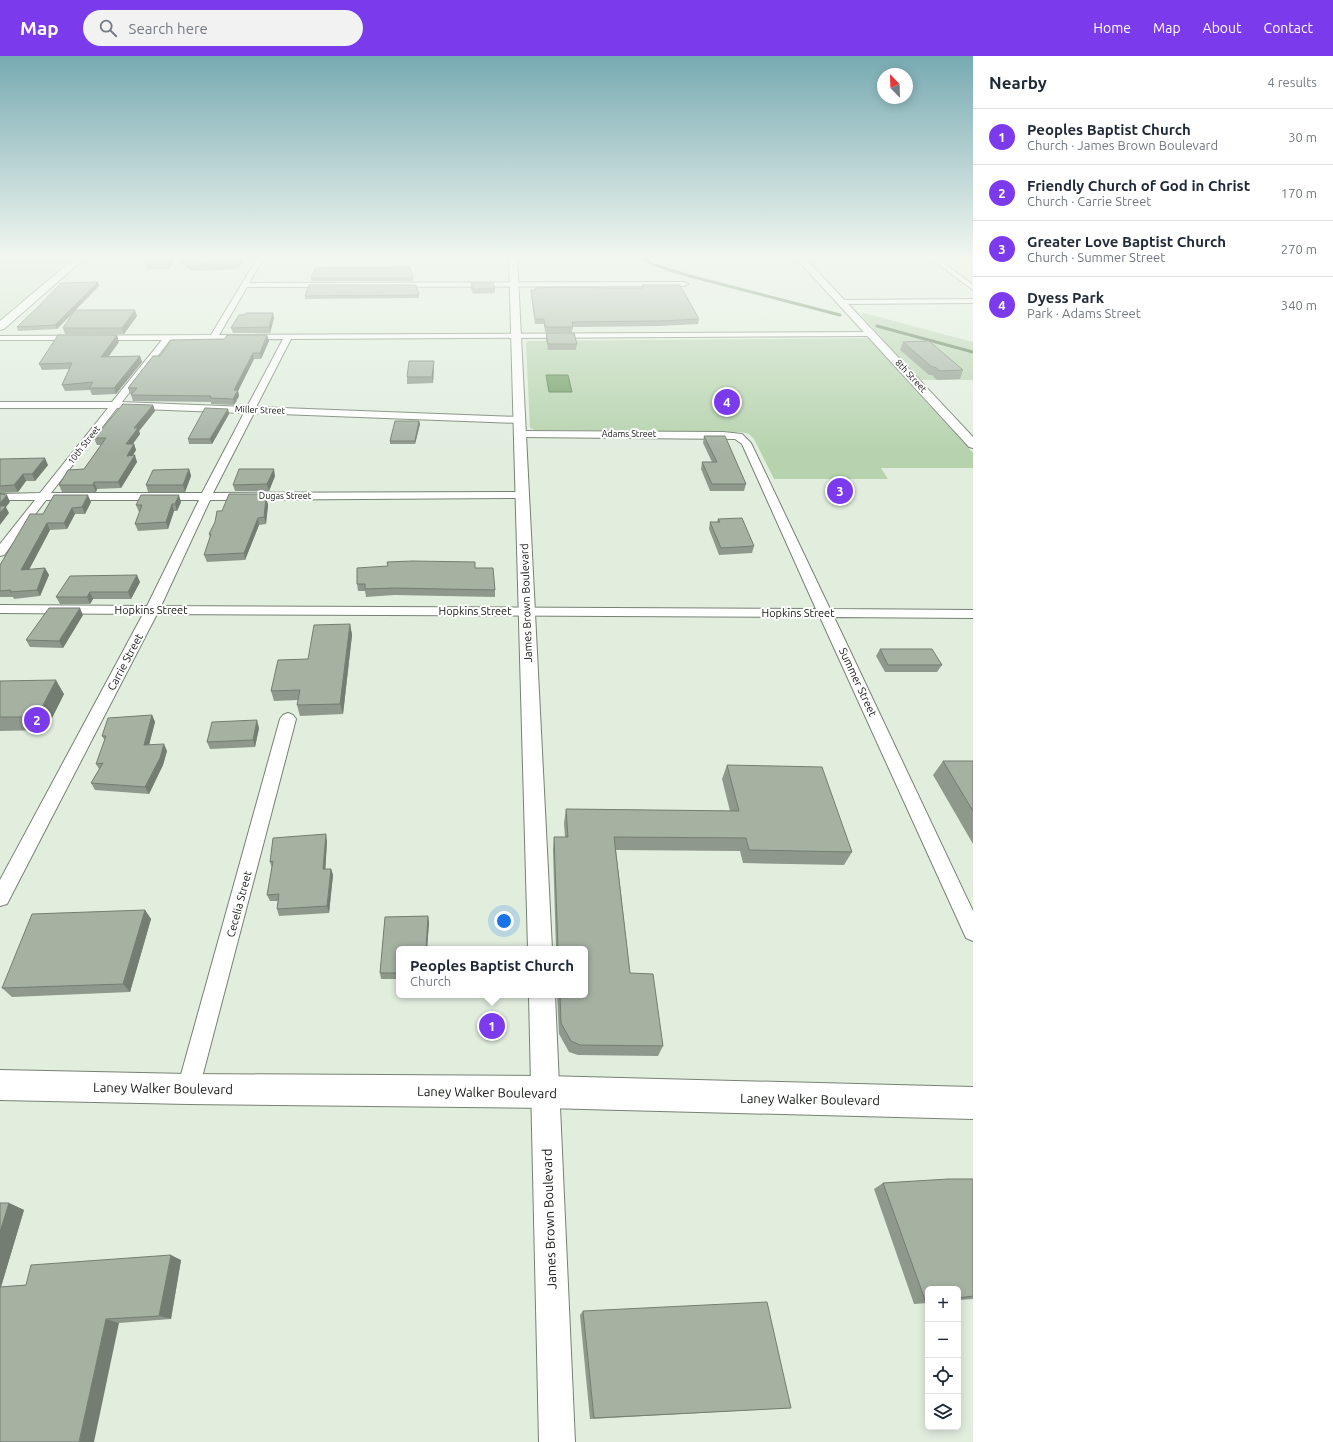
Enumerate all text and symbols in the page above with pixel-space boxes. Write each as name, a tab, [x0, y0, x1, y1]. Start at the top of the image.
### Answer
search box	[83, 10, 363, 46]
text: Map	[20, 17, 59, 39]
icon: search	[97, 17, 119, 39]
text: Search here	[129, 20, 208, 37]
text: Home	[1093, 20, 1131, 36]
text: Map	[1153, 20, 1181, 36]
text: About	[1203, 20, 1242, 36]
text: Contact	[1264, 20, 1313, 36]
north arrow	[877, 68, 913, 104]
text: Nearby	[989, 73, 1047, 92]
text: 4 results	[1267, 75, 1317, 89]
text: Peoples Baptist Church	[1027, 121, 1191, 138]
text: 1	[998, 130, 1006, 144]
text: 30 m	[1288, 130, 1317, 144]
text: Church · James Brown Boulevard	[1027, 138, 1218, 152]
text: Friendly Church of God in Christ	[1027, 177, 1250, 194]
text: 2	[998, 186, 1006, 200]
text: 170 m	[1281, 186, 1317, 200]
text: Church · Carrie Street	[1027, 194, 1151, 208]
text: Greater Love Baptist Church	[1027, 233, 1226, 250]
text: 3	[998, 242, 1006, 256]
text: 270 m	[1281, 242, 1317, 256]
text: Church · Summer Street	[1027, 250, 1165, 264]
text: Dyess Park	[1027, 289, 1104, 306]
text: 4	[998, 298, 1006, 312]
text: 340 m	[1281, 298, 1317, 312]
text: Park · Adams Street	[1027, 306, 1141, 320]
street label: 8th Street	[893, 358, 929, 395]
pin: 4	[714, 387, 740, 417]
street label: Miller Street	[235, 404, 286, 416]
street label: 10th Street	[66, 423, 102, 466]
street label: Adams Street	[602, 429, 657, 439]
pin: 3	[827, 476, 853, 506]
street label: Dugas Street	[259, 491, 312, 501]
street label: James Brown Boulevard	[518, 543, 534, 663]
street label: Hopkins Street	[114, 604, 188, 616]
street label: Hopkins Street	[438, 605, 512, 617]
street label: Hopkins Street	[761, 607, 835, 619]
street label: Carrie Street	[105, 631, 145, 693]
street label: Summer Street	[837, 646, 879, 719]
pin: 2	[24, 705, 50, 735]
street label: Cecelia Street	[224, 869, 254, 939]
your location	[494, 911, 514, 931]
popup	[396, 946, 588, 998]
text: Peoples Baptist Church	[410, 957, 574, 974]
text: Church	[410, 974, 451, 988]
pin: 1	[479, 1011, 505, 1041]
street label: Laney Walker Boulevard	[93, 1080, 233, 1096]
street label: Laney Walker Boulevard	[417, 1084, 557, 1100]
street label: Laney Walker Boulevard	[740, 1091, 880, 1107]
street label: James Brown Boulevard	[540, 1148, 558, 1290]
map controls	[925, 1286, 961, 1430]
button: +	[925, 1286, 961, 1322]
button: −	[925, 1322, 961, 1358]
button: locate	[925, 1358, 961, 1394]
button: layers	[925, 1394, 961, 1430]

